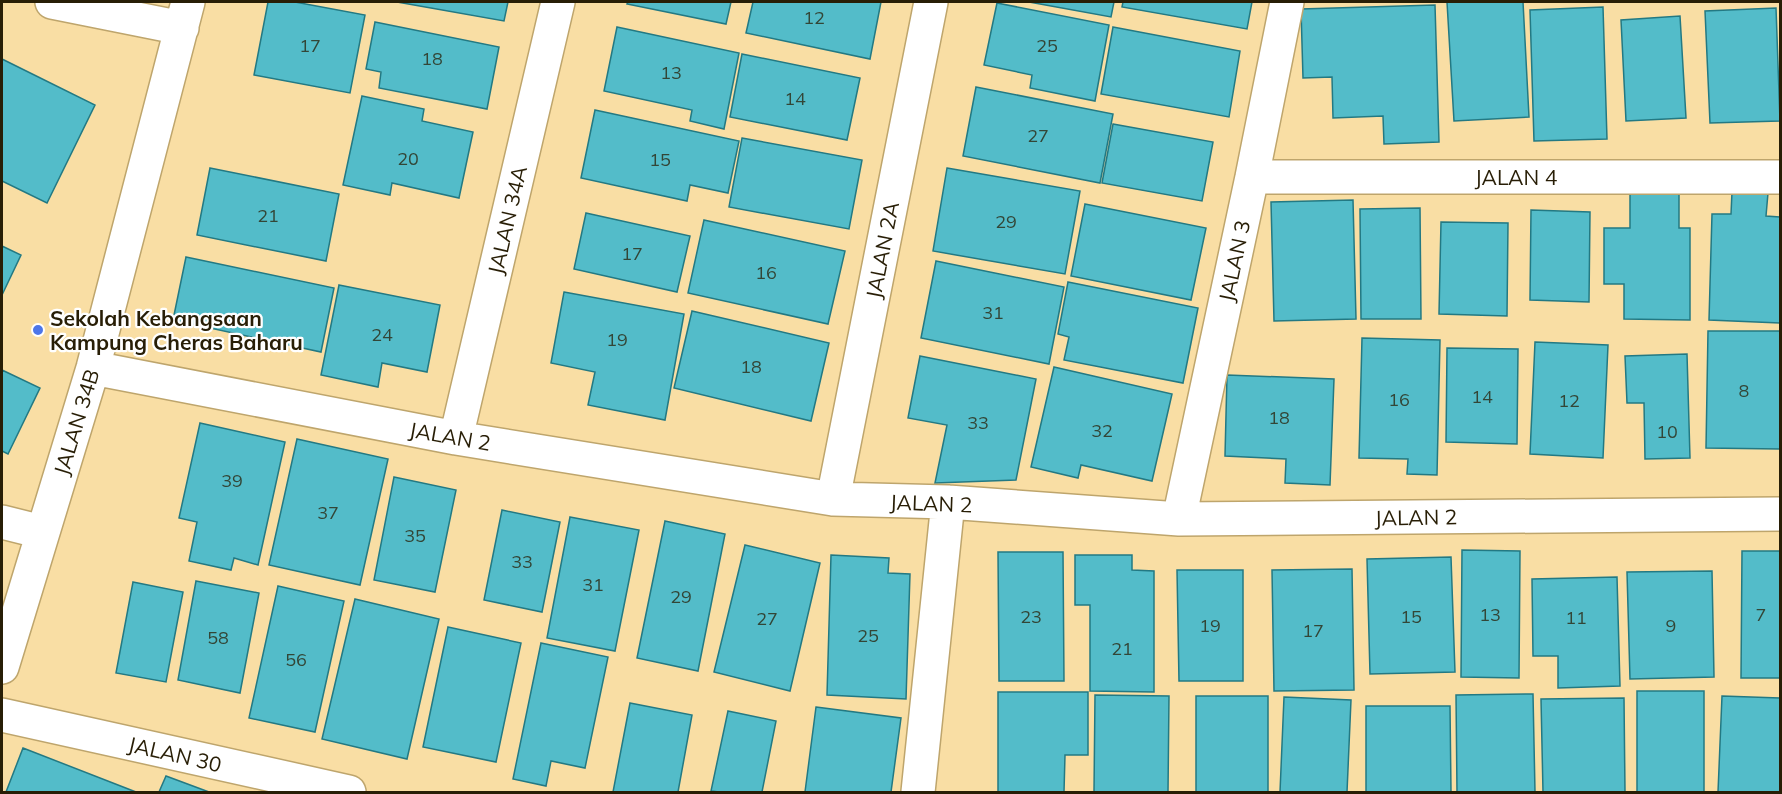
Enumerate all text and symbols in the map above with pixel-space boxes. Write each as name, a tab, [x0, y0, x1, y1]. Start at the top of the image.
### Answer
house number: 12	[803, 6, 825, 29]
house number: 17	[299, 34, 321, 57]
house number: 25	[1036, 34, 1058, 57]
house number: 18	[421, 47, 443, 70]
house number: 13	[660, 61, 682, 84]
house number: 14	[784, 87, 806, 110]
house number: 27	[1027, 124, 1049, 147]
house number: 20	[397, 147, 419, 170]
house number: 15	[649, 148, 671, 171]
street label: JALAN 34A	[482, 163, 532, 277]
street label: JALAN 4	[1475, 164, 1558, 190]
street label: JALAN 2A	[860, 199, 904, 301]
house number: 21	[257, 204, 279, 227]
house number: 29	[995, 210, 1017, 233]
street label: JALAN 3	[1213, 218, 1255, 304]
house number: 17	[621, 242, 643, 265]
house number: 16	[755, 261, 777, 284]
house number: 31	[982, 301, 1004, 324]
place label: Sekolah Kebangsaan Kampung Cheras Baharu	[50, 305, 303, 355]
marker: Sekolah Kebangsaan Kampung Cheras Baharu	[31, 323, 45, 337]
house number: 24	[371, 323, 393, 346]
house number: 19	[606, 328, 628, 351]
house number: 18	[740, 355, 762, 378]
street label: JALAN 34B	[48, 366, 104, 478]
house number: 8	[1739, 379, 1749, 402]
house number: 14	[1471, 385, 1493, 408]
house number: 16	[1388, 388, 1410, 411]
house number: 12	[1558, 389, 1580, 412]
house number: 18	[1268, 406, 1290, 429]
house number: 33	[967, 411, 989, 434]
street label: JALAN 2	[407, 416, 493, 456]
house number: 32	[1091, 419, 1113, 442]
house number: 10	[1656, 420, 1678, 443]
house number: 39	[221, 469, 243, 492]
street label: JALAN 2	[889, 489, 973, 517]
house number: 37	[317, 501, 339, 524]
street label: JALAN 2	[1374, 503, 1458, 531]
house number: 35	[404, 524, 426, 547]
house number: 33	[511, 550, 533, 573]
house number: 31	[582, 573, 604, 596]
house number: 29	[670, 585, 692, 608]
house number: 13	[1479, 603, 1501, 626]
house number: 7	[1756, 603, 1766, 626]
house number: 23	[1020, 605, 1042, 628]
house number: 15	[1400, 605, 1422, 628]
house number: 11	[1565, 606, 1587, 629]
house number: 27	[756, 607, 778, 630]
house number: 19	[1199, 614, 1221, 637]
house number: 9	[1666, 614, 1676, 637]
house number: 17	[1302, 619, 1324, 642]
house number: 25	[857, 624, 879, 647]
house number: 58	[207, 626, 229, 649]
house number: 21	[1111, 637, 1133, 660]
house number: 56	[285, 648, 307, 671]
street label: JALAN 30	[126, 731, 224, 777]

